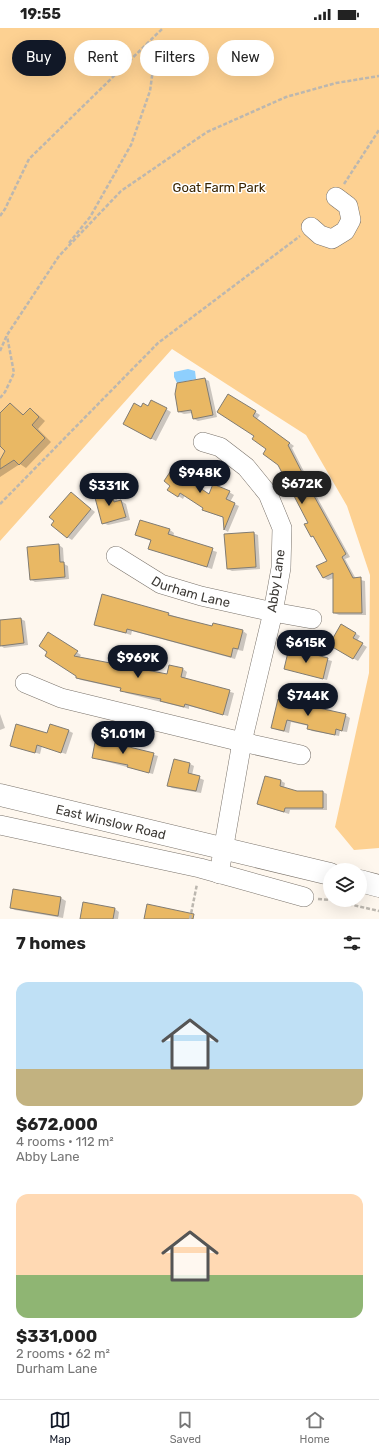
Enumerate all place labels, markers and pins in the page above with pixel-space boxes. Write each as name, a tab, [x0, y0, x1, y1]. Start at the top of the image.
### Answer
pin: $948K	[172, 460, 228, 494]
pin: $672K	[274, 471, 330, 505]
pin: $331K	[81, 473, 137, 507]
pin: $615K	[278, 630, 334, 664]
pin: $969K	[110, 645, 166, 679]
pin: $744K	[280, 683, 336, 717]
pin: $1.01M	[90, 721, 156, 755]

